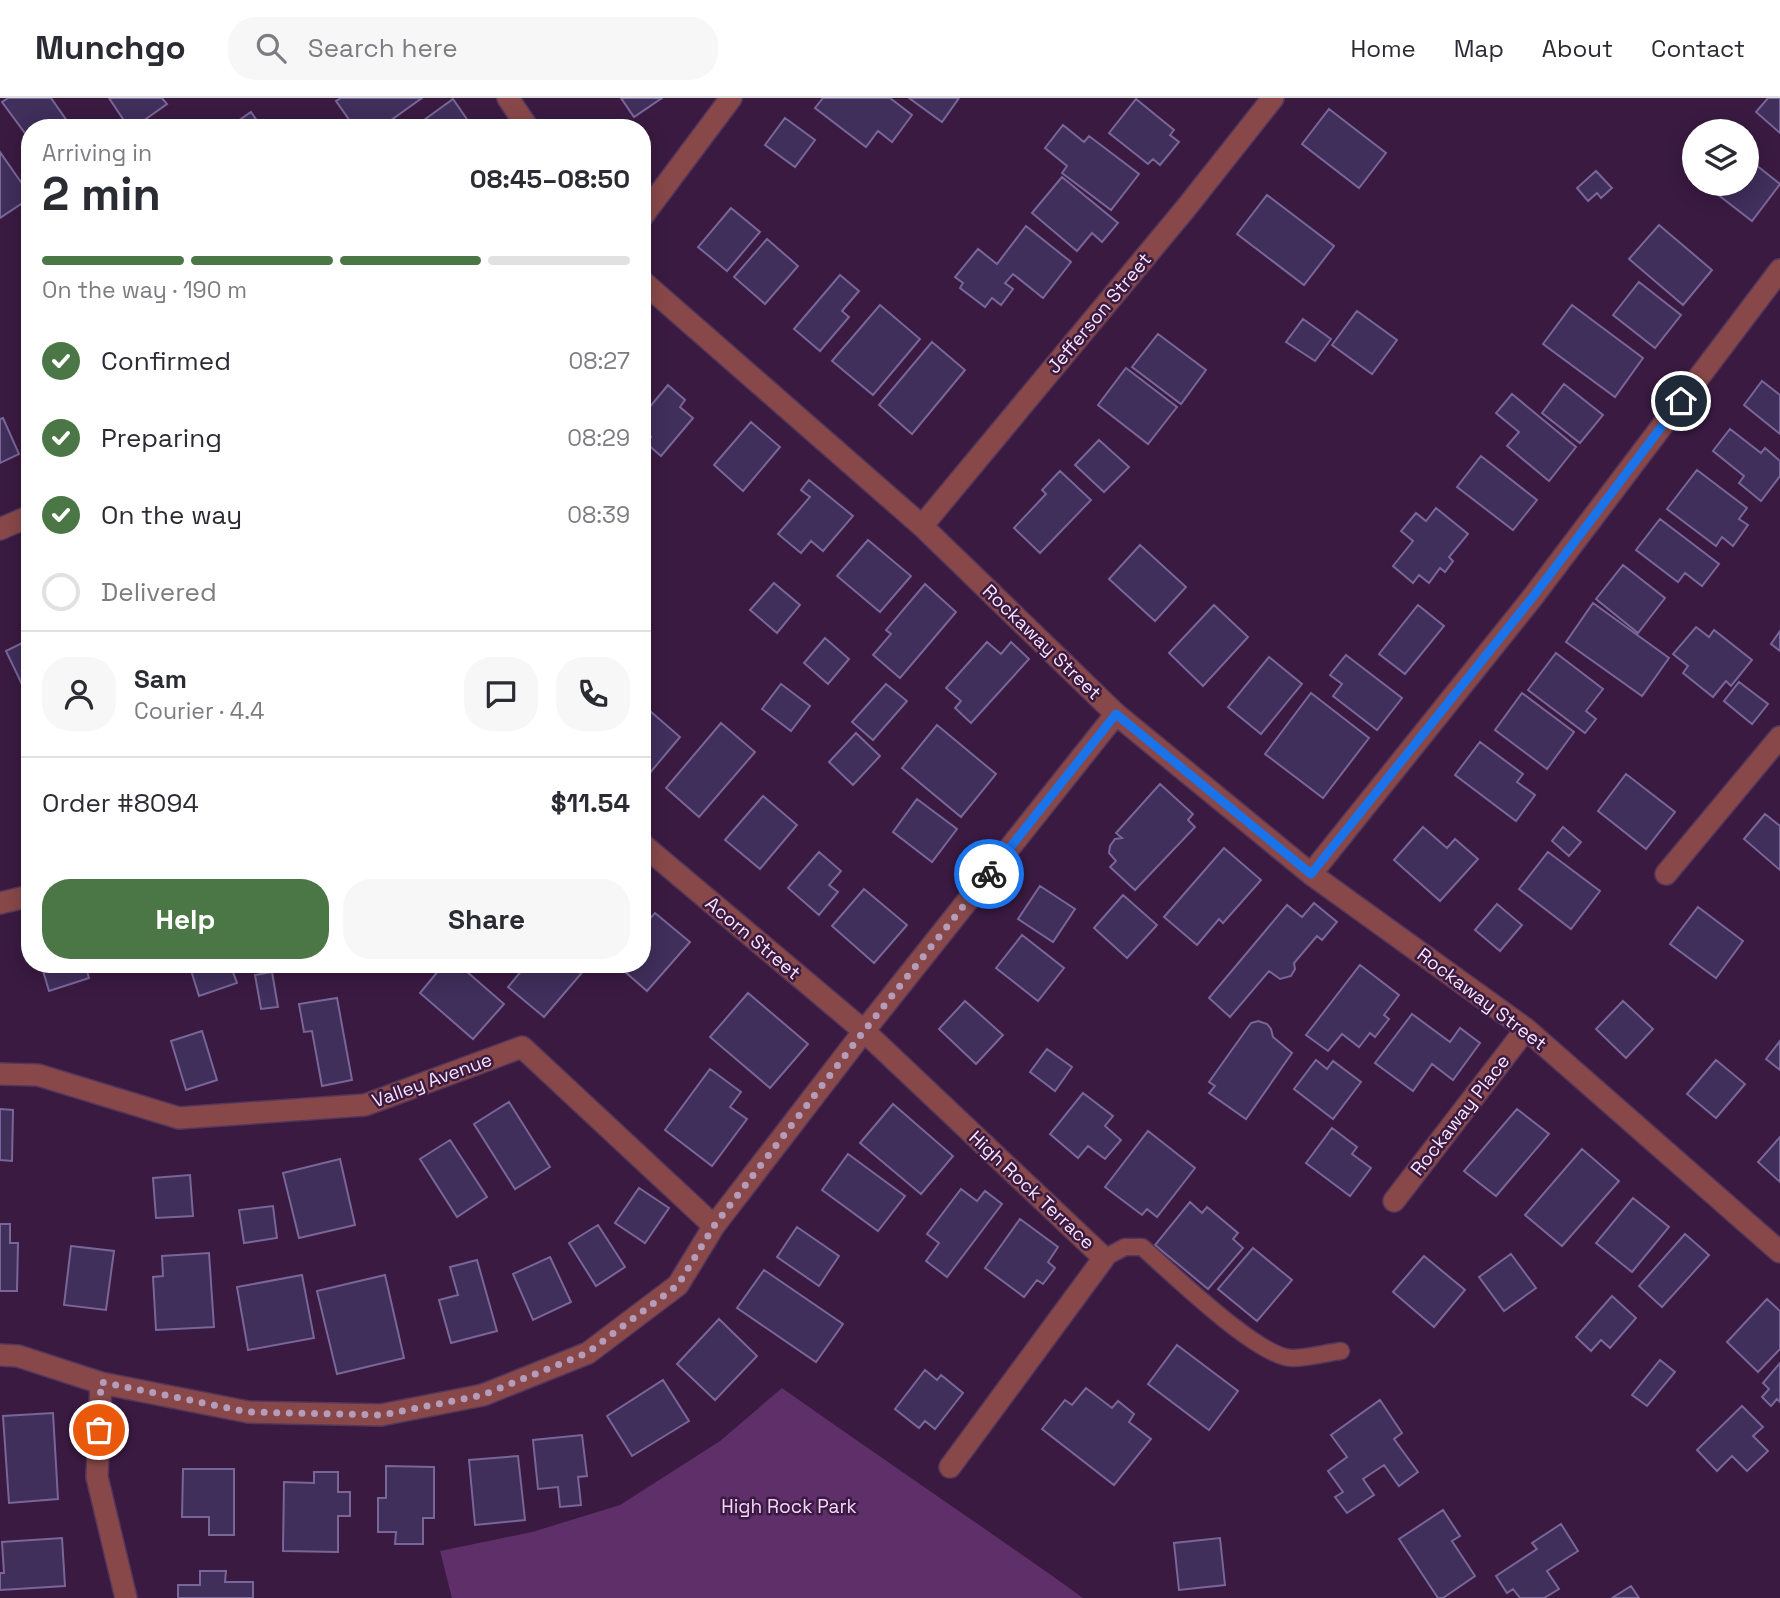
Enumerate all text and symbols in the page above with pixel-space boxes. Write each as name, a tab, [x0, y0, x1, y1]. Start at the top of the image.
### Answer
search box	[228, 17, 718, 80]
text: Munchgo	[35, 27, 186, 69]
icon: search	[252, 29, 290, 67]
text: Search here	[308, 31, 458, 65]
text: Home	[1350, 33, 1416, 64]
text: Map	[1454, 33, 1504, 64]
text: About	[1542, 33, 1613, 64]
text: Contact	[1651, 33, 1745, 64]
map controls	[1682, 119, 1759, 196]
button: layers	[1682, 119, 1759, 196]
text: Arriving in	[42, 138, 152, 168]
text: 08:45–08:50	[470, 162, 630, 196]
text: 2 min	[42, 165, 161, 223]
street label: Jefferson Street	[1041, 247, 1157, 379]
text: On the way · 190 m	[42, 275, 247, 305]
icon: check	[42, 342, 80, 380]
text: Confirmed	[101, 344, 231, 378]
text: 08:27	[568, 346, 630, 376]
pin	[1651, 371, 1711, 431]
icon: home	[1662, 382, 1700, 420]
icon: check	[42, 419, 80, 457]
text: Preparing	[101, 421, 222, 455]
text: 08:29	[567, 423, 630, 453]
icon: check	[42, 496, 80, 534]
text: On the way	[101, 498, 242, 532]
text: 08:39	[567, 500, 630, 530]
text: Delivered	[101, 575, 217, 609]
street label: Rockaway Street	[977, 579, 1107, 705]
button: person	[42, 657, 116, 731]
button: chat	[464, 657, 538, 731]
button: phone	[556, 657, 630, 731]
text: Sam	[134, 662, 187, 696]
text: Courier · 4.4	[134, 696, 264, 726]
text: Order #8094	[42, 786, 199, 820]
text: $11.54	[551, 786, 630, 820]
courier	[954, 839, 1024, 909]
icon: bike	[970, 855, 1008, 893]
button: Help	[42, 879, 329, 959]
button: Share	[343, 879, 630, 959]
street label: Acorn Street	[700, 891, 806, 985]
street label: Rockaway Street	[1412, 942, 1552, 1056]
street label: Valley Avenue	[369, 1047, 495, 1113]
street label: Rockaway Place	[1405, 1049, 1515, 1181]
street label: High Rock Terrace	[964, 1125, 1100, 1255]
pin	[69, 1400, 129, 1460]
icon: bag	[80, 1411, 118, 1449]
park label: High Rock Park	[721, 1494, 857, 1519]

